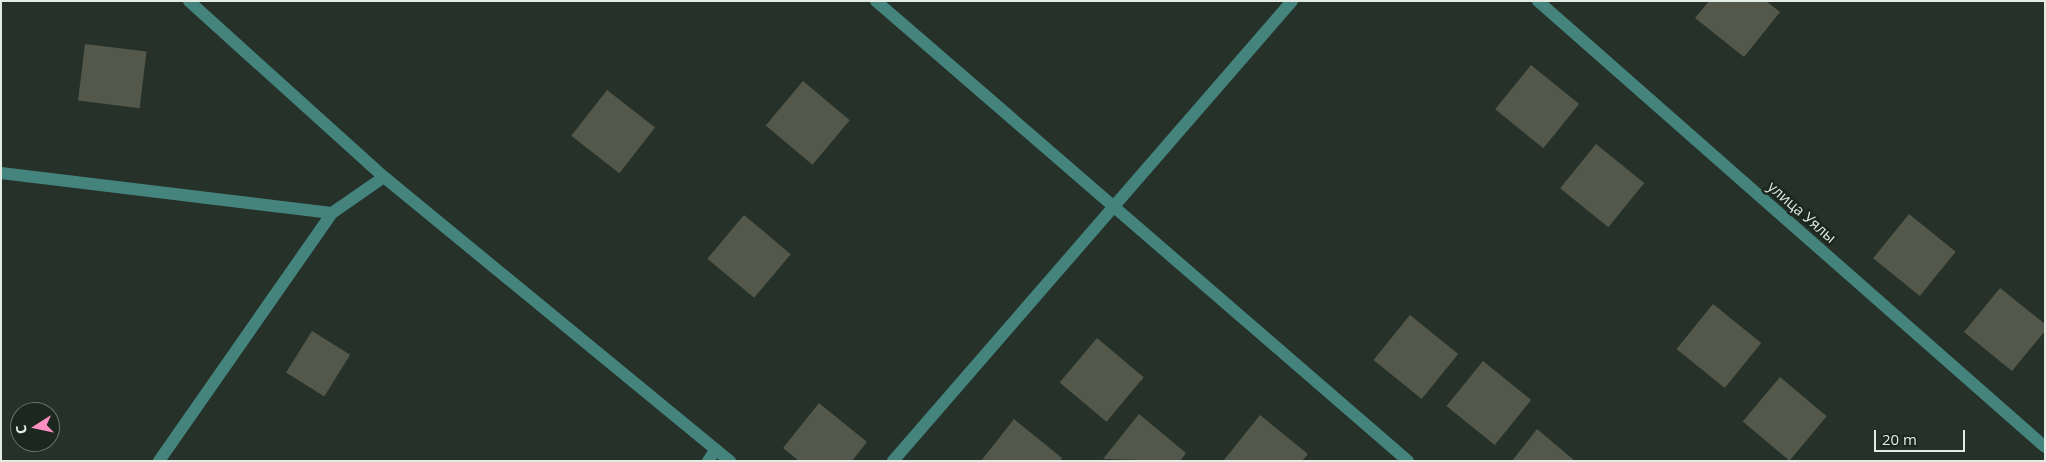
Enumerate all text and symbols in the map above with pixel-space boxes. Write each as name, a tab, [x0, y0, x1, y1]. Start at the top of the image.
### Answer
street label: улица Уялы	[1764, 177, 1840, 247]
north arrow	[10, 402, 60, 452]
scale bar	[1876, 420, 1967, 452]
text: С	[11, 423, 31, 436]
text: 20 m	[1882, 429, 1917, 449]

